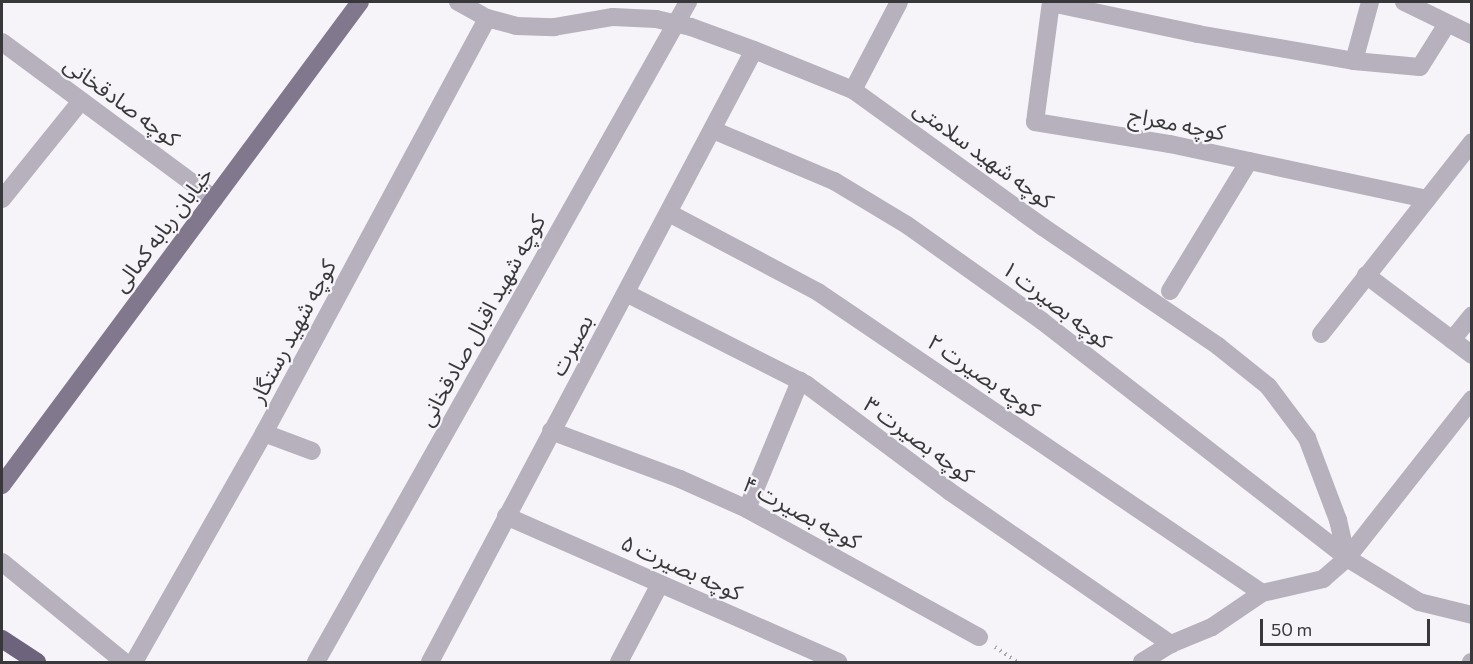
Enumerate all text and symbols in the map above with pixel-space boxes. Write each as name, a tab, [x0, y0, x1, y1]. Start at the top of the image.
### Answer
street label: کوچه صادقخانی	[59, 50, 185, 152]
street label: کوچه شهید سلامتی	[909, 94, 1059, 214]
street label: کوچه معراج	[1126, 101, 1228, 145]
street label: خیابان ربابه کمالی	[106, 161, 218, 297]
street label: کوچه شهید اقبال صادقخانی	[412, 210, 550, 430]
street label: کوچه بصیرت ۱	[997, 254, 1117, 354]
street label: کوچه شهید رستگار	[243, 255, 341, 407]
street label: بصیرت	[544, 310, 598, 380]
street label: کوچه بصیرت ۲	[923, 328, 1045, 422]
street label: کوچه بصیرت ۳	[859, 390, 979, 488]
street label: کوچه بصیرت ۴	[739, 470, 865, 554]
street label: کوچه بصیرت ۵	[617, 529, 747, 605]
scale bar	[1263, 607, 1432, 645]
text: 50 m	[1271, 618, 1312, 640]

